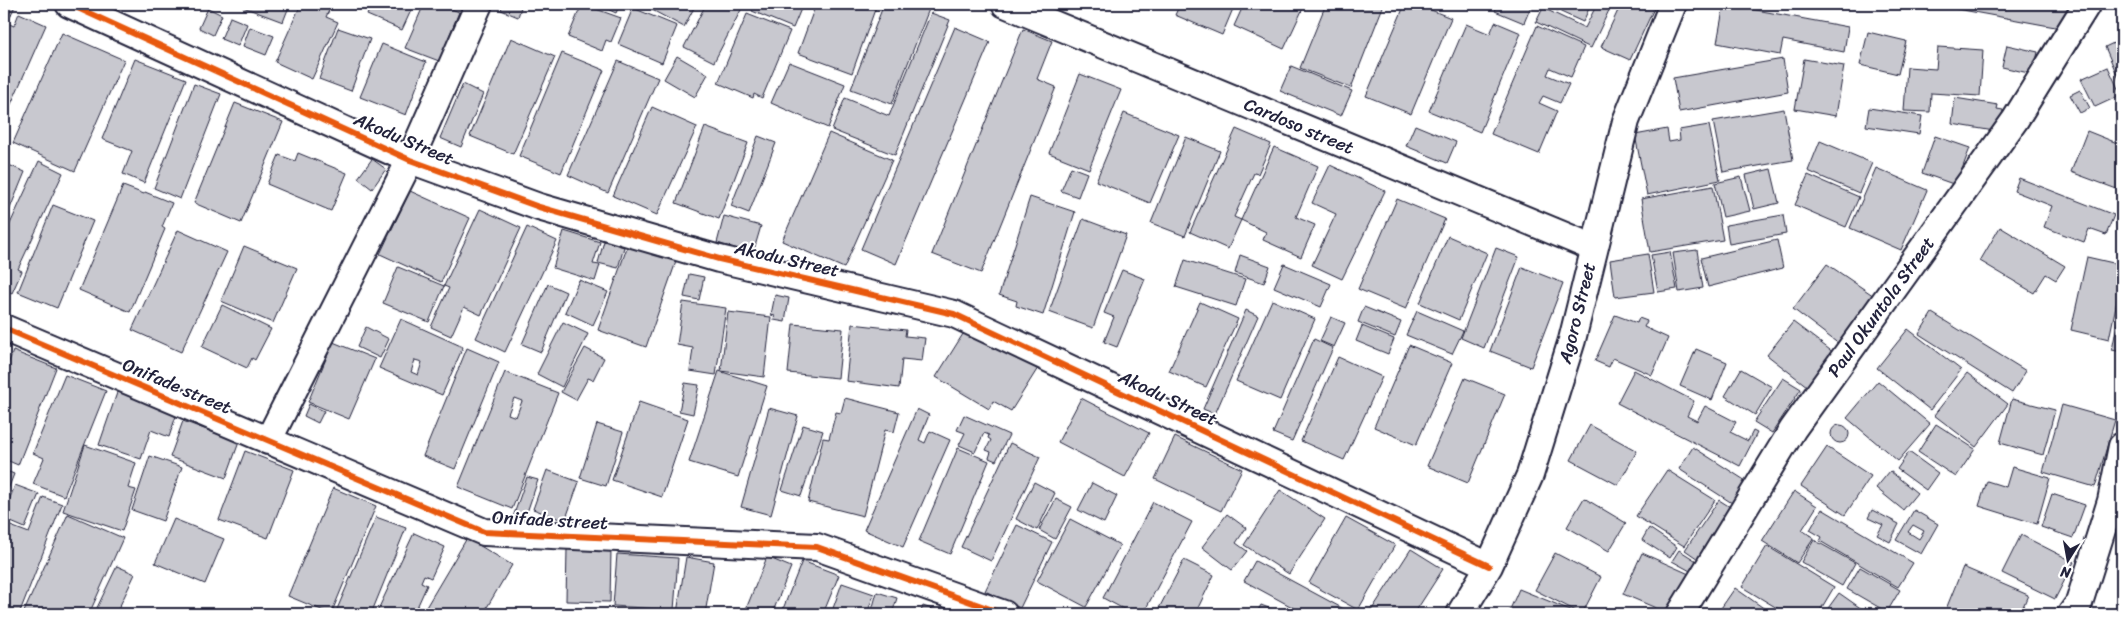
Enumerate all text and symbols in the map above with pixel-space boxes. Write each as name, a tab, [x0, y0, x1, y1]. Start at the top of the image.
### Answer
street label: Cardoso street	[1239, 88, 1359, 164]
street label: Akodu Street	[348, 103, 459, 174]
street label: Paul Okuntola Street	[1819, 230, 1943, 384]
street label: Akodu Street	[731, 231, 842, 287]
street label: Agoro Street	[1549, 259, 1605, 368]
street label: Onifade street	[117, 349, 237, 423]
street label: Akodu Street	[1112, 361, 1223, 435]
street label: Onifade street	[491, 501, 609, 539]
north arrow	[2044, 536, 2094, 586]
text: N	[2058, 559, 2074, 586]

